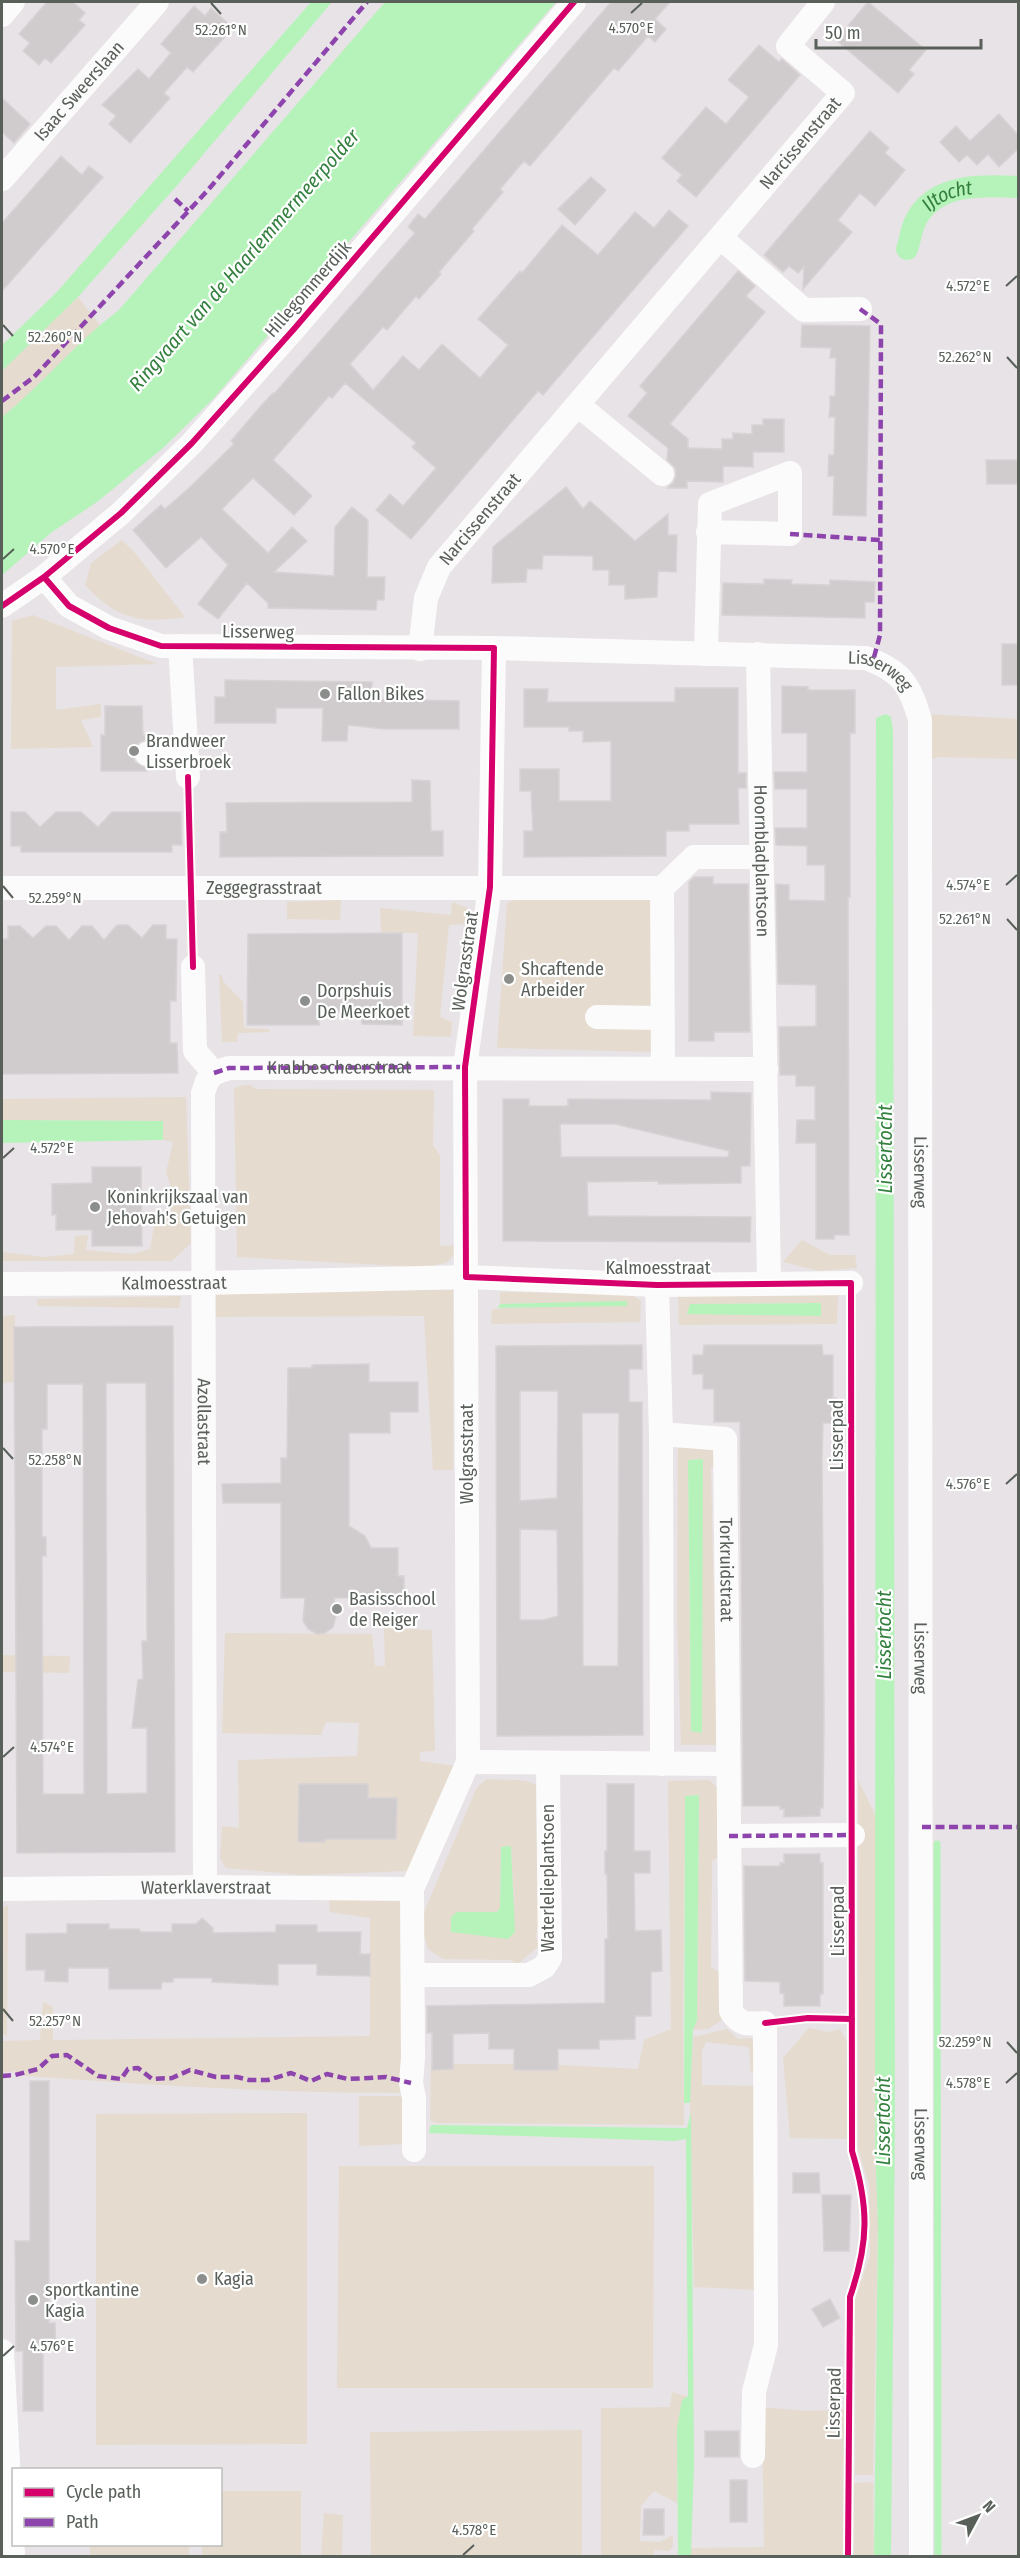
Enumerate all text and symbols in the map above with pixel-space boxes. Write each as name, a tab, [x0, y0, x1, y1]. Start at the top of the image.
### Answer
scale bar	[816, 12, 981, 50]
text: 4.570°E	[609, 19, 653, 37]
text: 52.261°N	[195, 21, 247, 39]
text: 50 m	[825, 22, 861, 44]
street label: Isaac Sweerslaan	[29, 36, 129, 146]
street label: Narcissenstraat	[755, 92, 846, 194]
water label: Ringvaart van de Haarlemmermeerpolder	[124, 123, 365, 396]
water label: IJtocht	[916, 175, 974, 216]
street label: Hillegommerdijk	[260, 236, 356, 342]
text: 4.572°E	[946, 277, 990, 295]
text: 52.260°N	[28, 328, 82, 346]
text: 52.262°N	[938, 348, 992, 366]
street label: Narcissenstraat	[434, 468, 525, 570]
text: 4.570°E	[30, 540, 74, 558]
street label: Lisserweg	[222, 620, 295, 644]
street label: Lisserweg	[848, 647, 918, 696]
place label: Fallon Bikes	[337, 683, 425, 705]
marker: Fallon Bikes	[318, 687, 332, 701]
place label: Brandweer Lisserbroek	[146, 730, 232, 773]
marker: Brandweer Lisserbroek	[127, 744, 141, 758]
street label: Hoornbladplantsoen	[749, 785, 774, 937]
text: 4.574°E	[946, 876, 990, 894]
street label: Zeggegrasstraat	[206, 877, 322, 899]
text: 52.259°N	[28, 889, 82, 907]
street label: Wolgrasstraat	[447, 910, 483, 1012]
text: 52.261°N	[939, 910, 991, 928]
place label: Shcaftende Arbeider	[521, 958, 604, 1001]
marker: Shcaftende Arbeider	[502, 972, 516, 986]
place label: Dorpshuis De Meerkoet	[317, 980, 410, 1023]
marker: Dorpshuis De Meerkoet	[298, 994, 312, 1008]
street label: Krabbescheerstraat	[267, 1056, 411, 1079]
water label: Lissertocht	[873, 1104, 897, 1194]
street label: Lisserweg	[909, 1136, 931, 1209]
text: 4.572°E	[30, 1139, 74, 1157]
place label: Koninkrijkszaal van Jehovah's Getuigen	[107, 1186, 248, 1229]
marker: Koninkrijkszaal van Jehovah's Getuigen	[88, 1200, 102, 1214]
street label: Kalmoesstraat	[605, 1257, 711, 1279]
street label: Kalmoesstraat	[121, 1272, 227, 1294]
street label: Azollastraat	[193, 1378, 215, 1465]
street label: Lisserpad	[826, 1400, 848, 1470]
street label: Wolgrasstraat	[456, 1404, 478, 1504]
text: 52.258°N	[28, 1451, 82, 1469]
text: 4.576°E	[946, 1475, 990, 1493]
street label: Torkruidstraat	[715, 1518, 738, 1622]
place label: Basisschool de Reiger	[349, 1588, 436, 1631]
water label: Lissertocht	[872, 1590, 896, 1680]
marker: Basisschool de Reiger	[330, 1602, 344, 1616]
street label: Lisserweg	[909, 1622, 932, 1695]
text: 4.574°E	[30, 1738, 74, 1756]
street label: Waterlelieplantsoen	[537, 1804, 559, 1952]
street label: Waterklaverstraat	[141, 1876, 271, 1899]
street label: Lisserpad	[827, 1886, 849, 1956]
text: 52.257°N	[29, 2012, 81, 2030]
text: 52.259°N	[938, 2033, 992, 2051]
text: 4.578°E	[946, 2074, 990, 2092]
water label: Lissertocht	[871, 2076, 895, 2166]
street label: Lisserweg	[910, 2108, 932, 2181]
place label: Kagia	[214, 2268, 254, 2290]
marker: Kagia	[195, 2272, 209, 2286]
place label: sportkantine Kagia	[45, 2279, 139, 2322]
marker: sportkantine Kagia	[26, 2293, 40, 2307]
text: 4.576°E	[30, 2337, 74, 2355]
street label: Lisserpad	[822, 2367, 846, 2439]
legend	[12, 2468, 222, 2546]
text: Cycle path	[66, 2481, 141, 2503]
north arrow	[948, 2486, 1008, 2546]
text: N	[979, 2497, 999, 2516]
text: Path	[66, 2511, 99, 2533]
text: 4.578°E	[452, 2521, 496, 2539]

